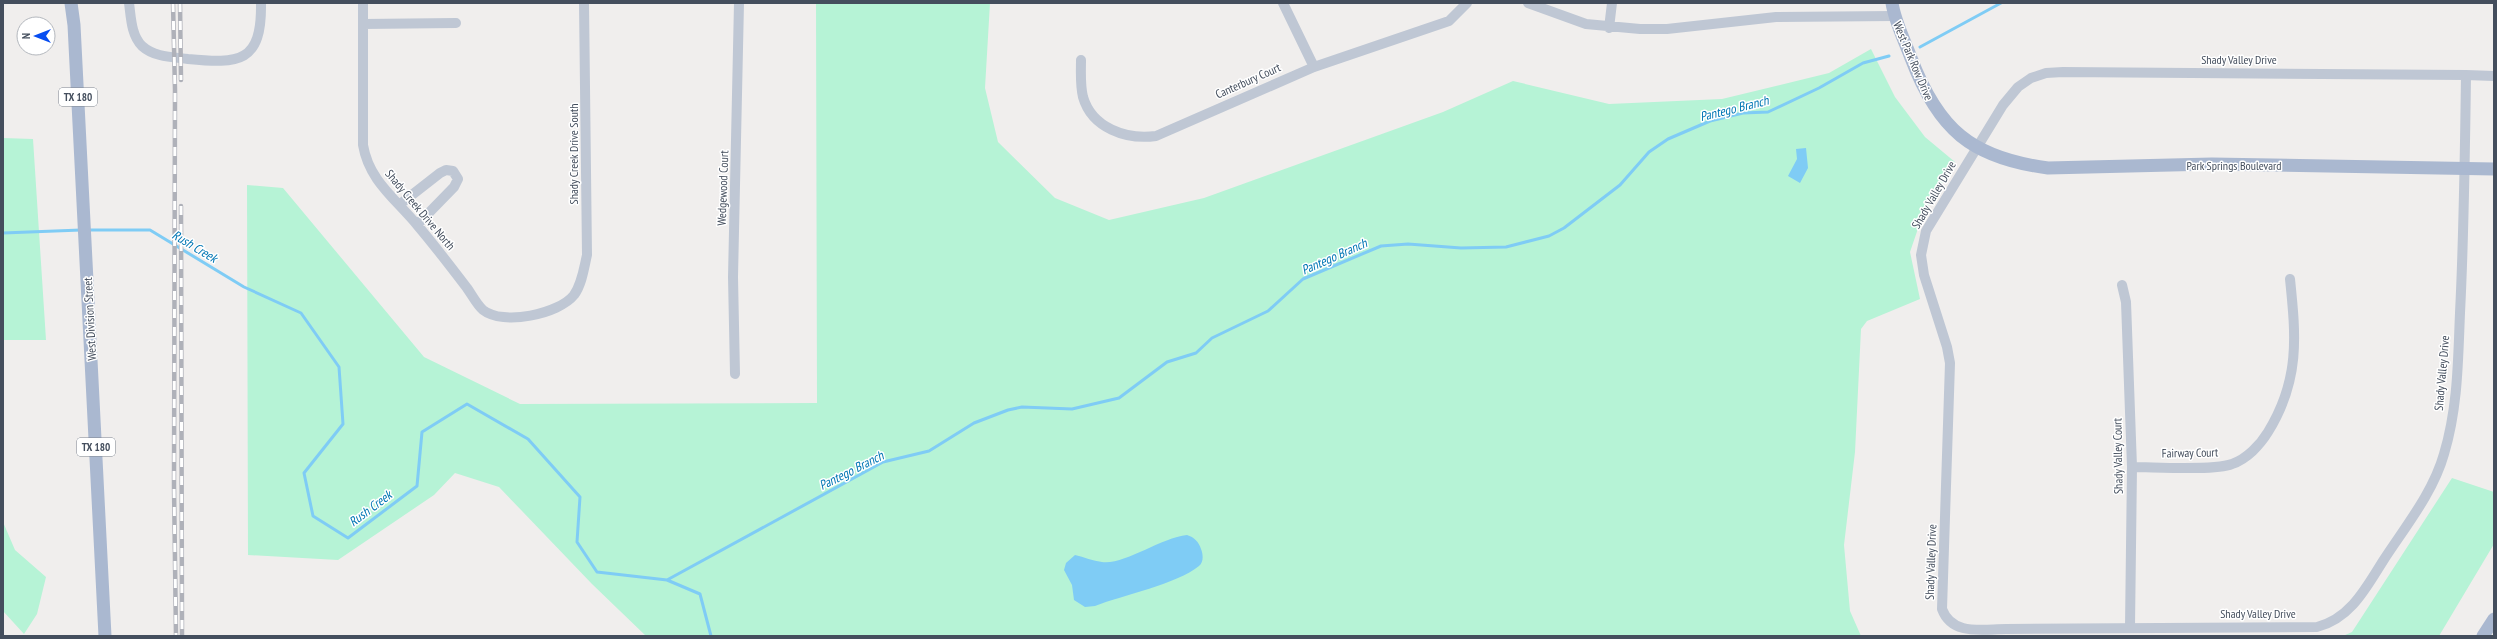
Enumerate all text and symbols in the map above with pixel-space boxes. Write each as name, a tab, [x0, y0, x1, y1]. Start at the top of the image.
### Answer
north arrow	[16, 16, 56, 56]
street label: West Park Row Drive	[1890, 19, 1937, 102]
text: N	[19, 33, 33, 39]
street label: Shady Valley Drive	[2201, 52, 2277, 67]
street label: Canterbury Court	[1213, 59, 1283, 102]
road number: TX 180	[59, 88, 97, 106]
water label: Pantego Branch	[1698, 91, 1771, 125]
street label: Shady Creek Drive South	[566, 104, 581, 204]
street label: Wedgewood Court	[714, 149, 731, 226]
street label: Shady Valley Drive	[1908, 158, 1959, 231]
street label: Park Springs Boulevard	[2187, 158, 2281, 173]
street label: Shady Creek Drive North	[382, 166, 458, 253]
water label: Rush Creek	[169, 226, 222, 268]
water label: Pantego Branch	[1299, 234, 1371, 278]
street label: West Division Street	[80, 276, 99, 361]
street label: Shady Valley Drive	[2431, 335, 2452, 411]
street label: Shady Valley Court	[2109, 417, 2126, 494]
road number: TX 180	[77, 438, 115, 456]
street label: Fairway Court	[2162, 444, 2219, 460]
water label: Pantego Branch	[816, 446, 887, 494]
water label: Rush Creek	[345, 485, 397, 530]
street label: Shady Valley Drive	[1922, 524, 1939, 600]
street label: Shady Valley Drive	[2220, 606, 2296, 621]

